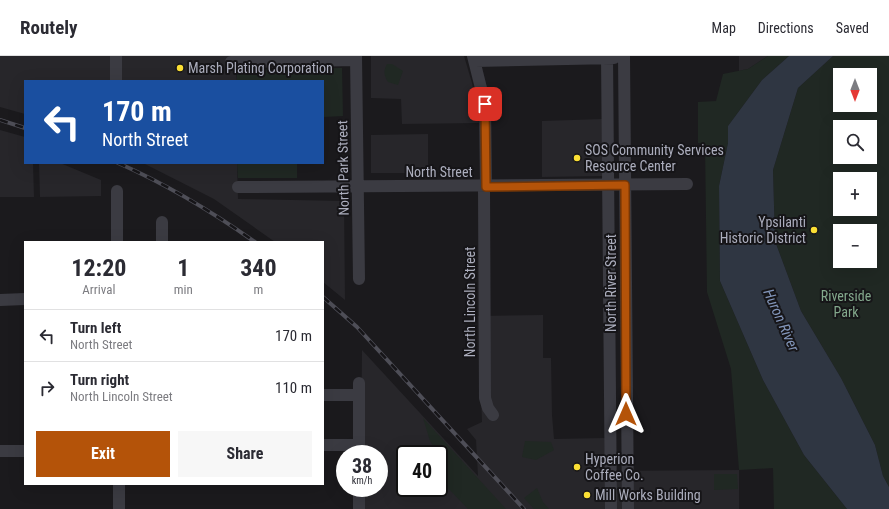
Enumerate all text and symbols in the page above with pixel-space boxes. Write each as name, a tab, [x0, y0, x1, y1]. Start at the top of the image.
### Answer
text: Routely	[20, 16, 77, 39]
text: Map	[712, 20, 736, 36]
text: Directions	[758, 20, 814, 36]
text: Saved	[836, 20, 869, 36]
place label: Marsh Plating Corporation	[188, 60, 333, 76]
marker: Marsh Plating Corporation	[175, 63, 185, 73]
north arrow	[833, 68, 877, 112]
map controls	[833, 68, 877, 268]
pin	[468, 87, 502, 121]
icon: arrive	[474, 93, 496, 115]
text: 170 m	[102, 95, 172, 128]
icon: left	[36, 96, 88, 148]
street label: North Park Street	[334, 120, 352, 216]
button: search	[833, 120, 877, 164]
text: North Street	[102, 129, 188, 150]
place label: SOS Community Services Resource Center	[585, 142, 724, 174]
marker: SOS Community Services Resource Center	[572, 153, 582, 163]
street label: North Street	[405, 164, 473, 180]
button: +	[833, 172, 877, 216]
place label: Ypsilanti Historic District	[720, 214, 806, 246]
button: −	[833, 224, 877, 268]
marker: Ypsilanti Historic District	[809, 225, 819, 235]
street label: North River Street	[603, 234, 619, 332]
street label: North Lincoln Street	[462, 247, 478, 357]
text: 12:20	[71, 254, 126, 282]
text: 1	[177, 254, 189, 282]
text: 340	[240, 254, 277, 282]
text: Arrival	[82, 282, 115, 297]
text: min	[174, 282, 193, 297]
text: m	[254, 282, 263, 297]
water label: Huron River	[759, 286, 803, 355]
park label: Riverside Park	[821, 288, 872, 320]
text: Turn left	[70, 319, 121, 337]
icon: left	[36, 325, 58, 347]
text: 170 m	[275, 327, 312, 345]
text: North Street	[70, 337, 132, 352]
text: Turn right	[70, 371, 129, 389]
icon: right	[36, 377, 58, 399]
text: 110 m	[275, 379, 312, 397]
text: North Lincoln Street	[70, 389, 173, 404]
position arrow	[605, 393, 647, 435]
button: Exit	[36, 431, 170, 477]
button: Share	[178, 431, 312, 477]
speed limit sign: 40	[396, 445, 448, 497]
place label: Hyperion Coffee Co.	[585, 451, 644, 483]
text: 38	[352, 454, 372, 478]
marker: Hyperion Coffee Co.	[572, 462, 582, 472]
text: km/h	[352, 475, 372, 486]
place label: Mill Works Building	[595, 487, 701, 503]
marker: Mill Works Building	[582, 490, 592, 500]

